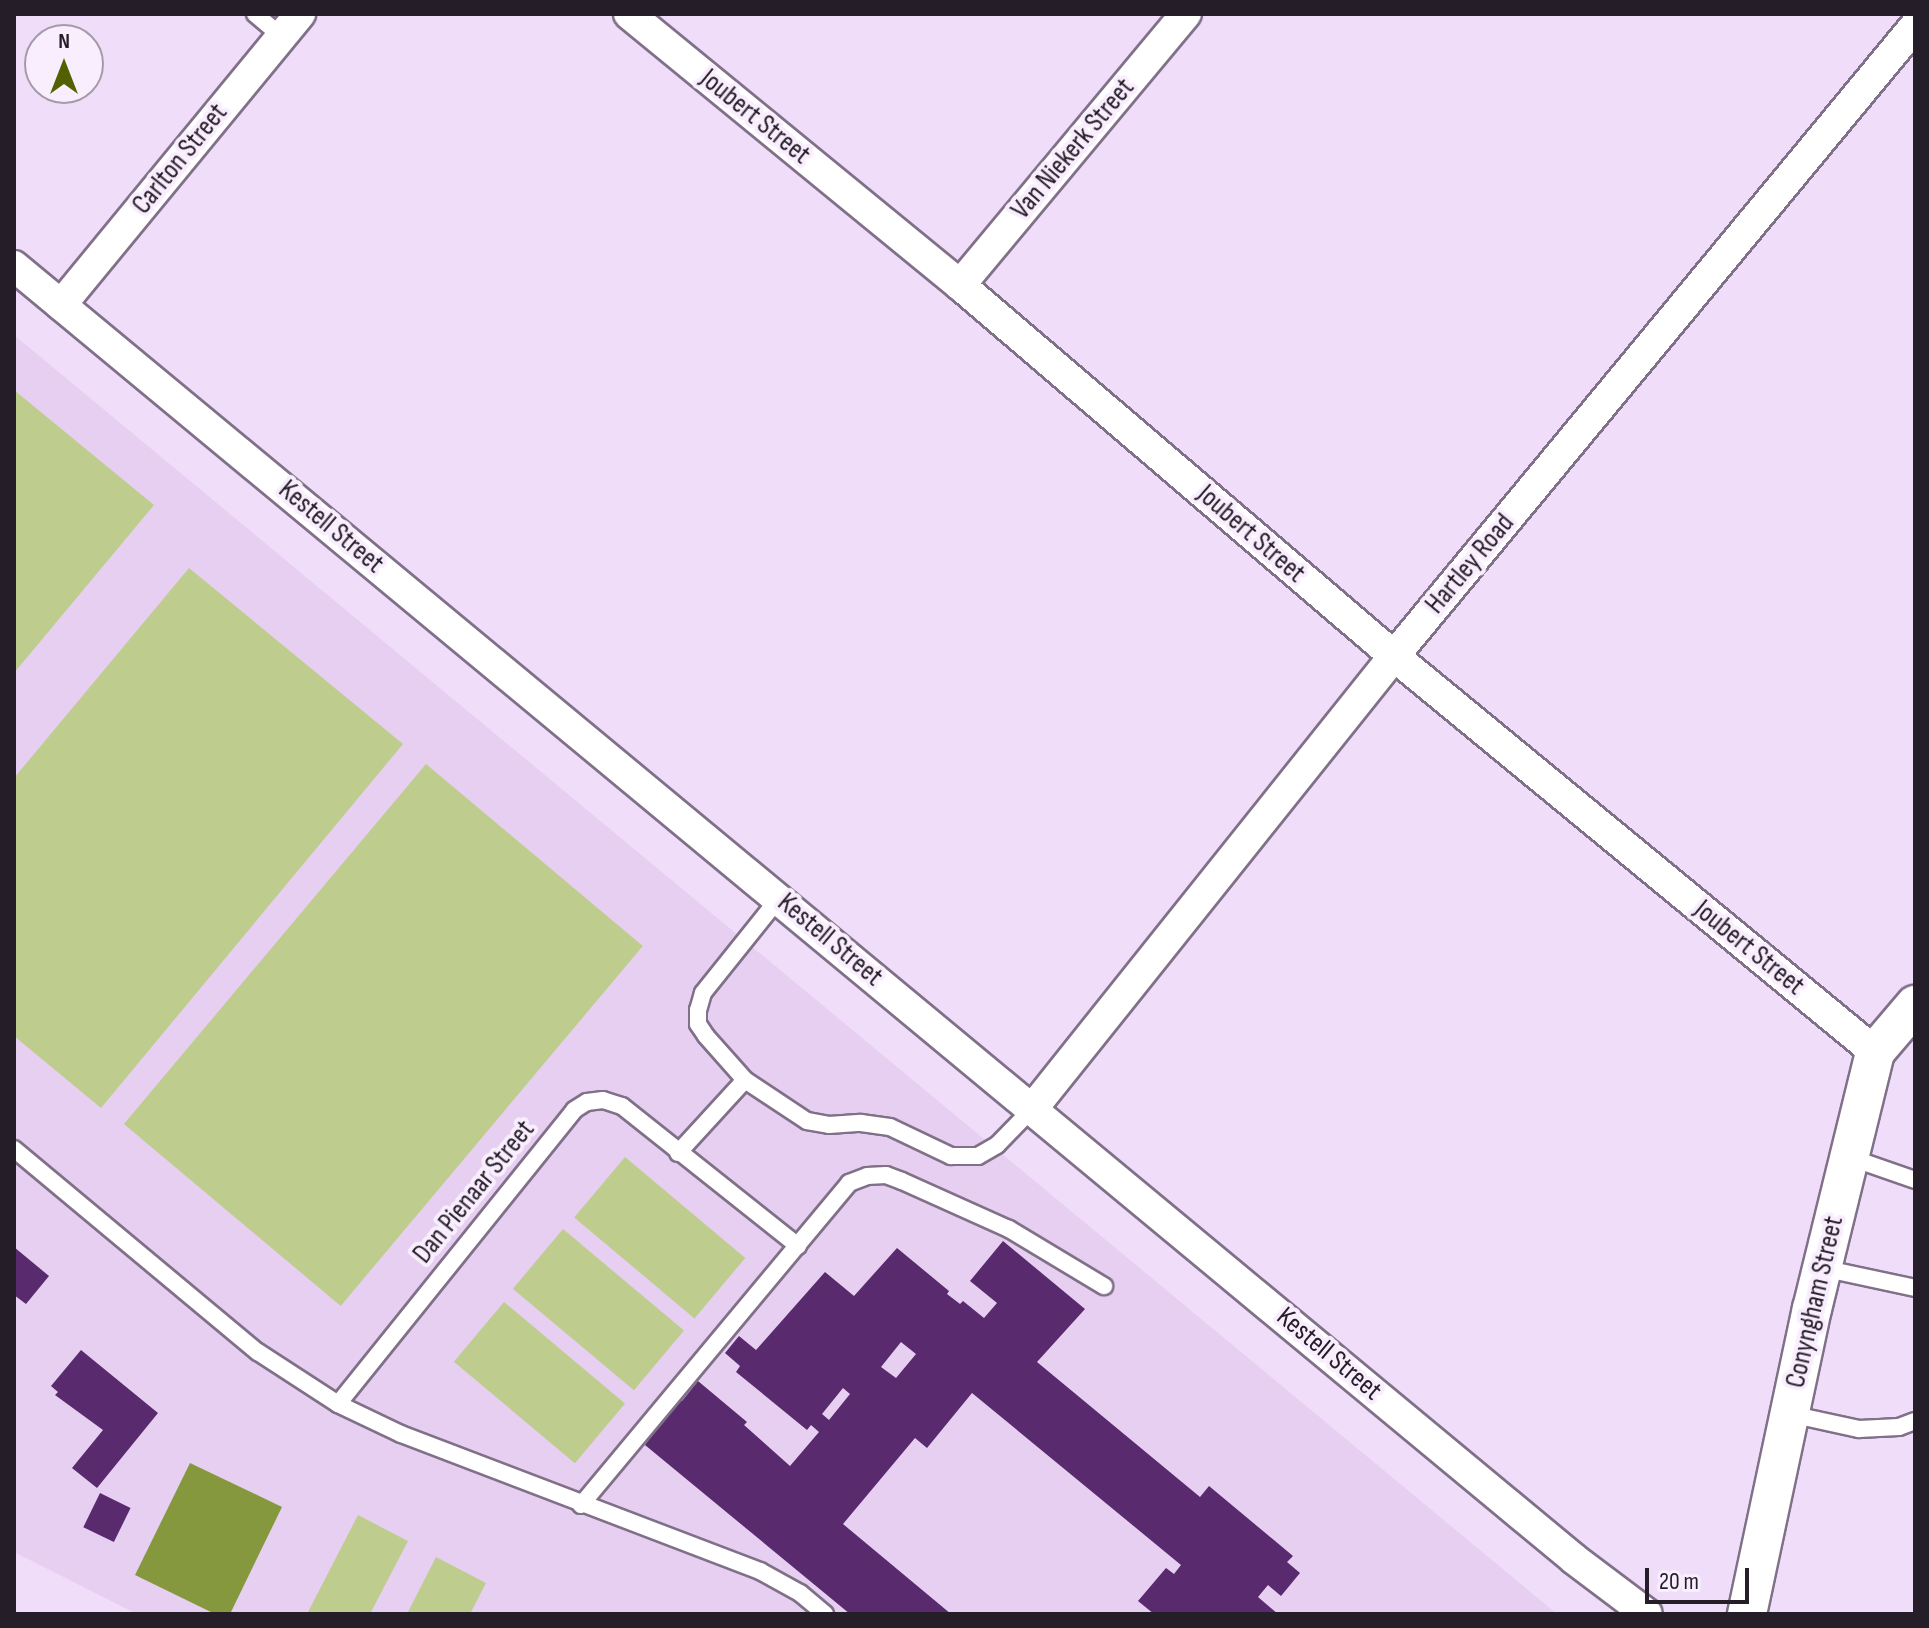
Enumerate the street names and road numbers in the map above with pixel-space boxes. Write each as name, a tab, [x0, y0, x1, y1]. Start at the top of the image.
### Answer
street label: Joubert Street	[693, 62, 817, 172]
street label: Van Niekerk Street	[1004, 72, 1142, 226]
street label: Carlton Street	[125, 97, 235, 221]
street label: Kestell Street	[272, 473, 390, 581]
street label: Joubert Street	[1190, 478, 1312, 590]
street label: Hartley Road	[1419, 507, 1521, 621]
street label: Kestell Street	[771, 886, 889, 994]
street label: Joubert Street	[1687, 893, 1811, 1003]
street label: Dan Pienaar Street	[406, 1114, 542, 1270]
street label: Conyngham Street	[1779, 1213, 1851, 1391]
street label: Kestell Street	[1270, 1300, 1388, 1408]

